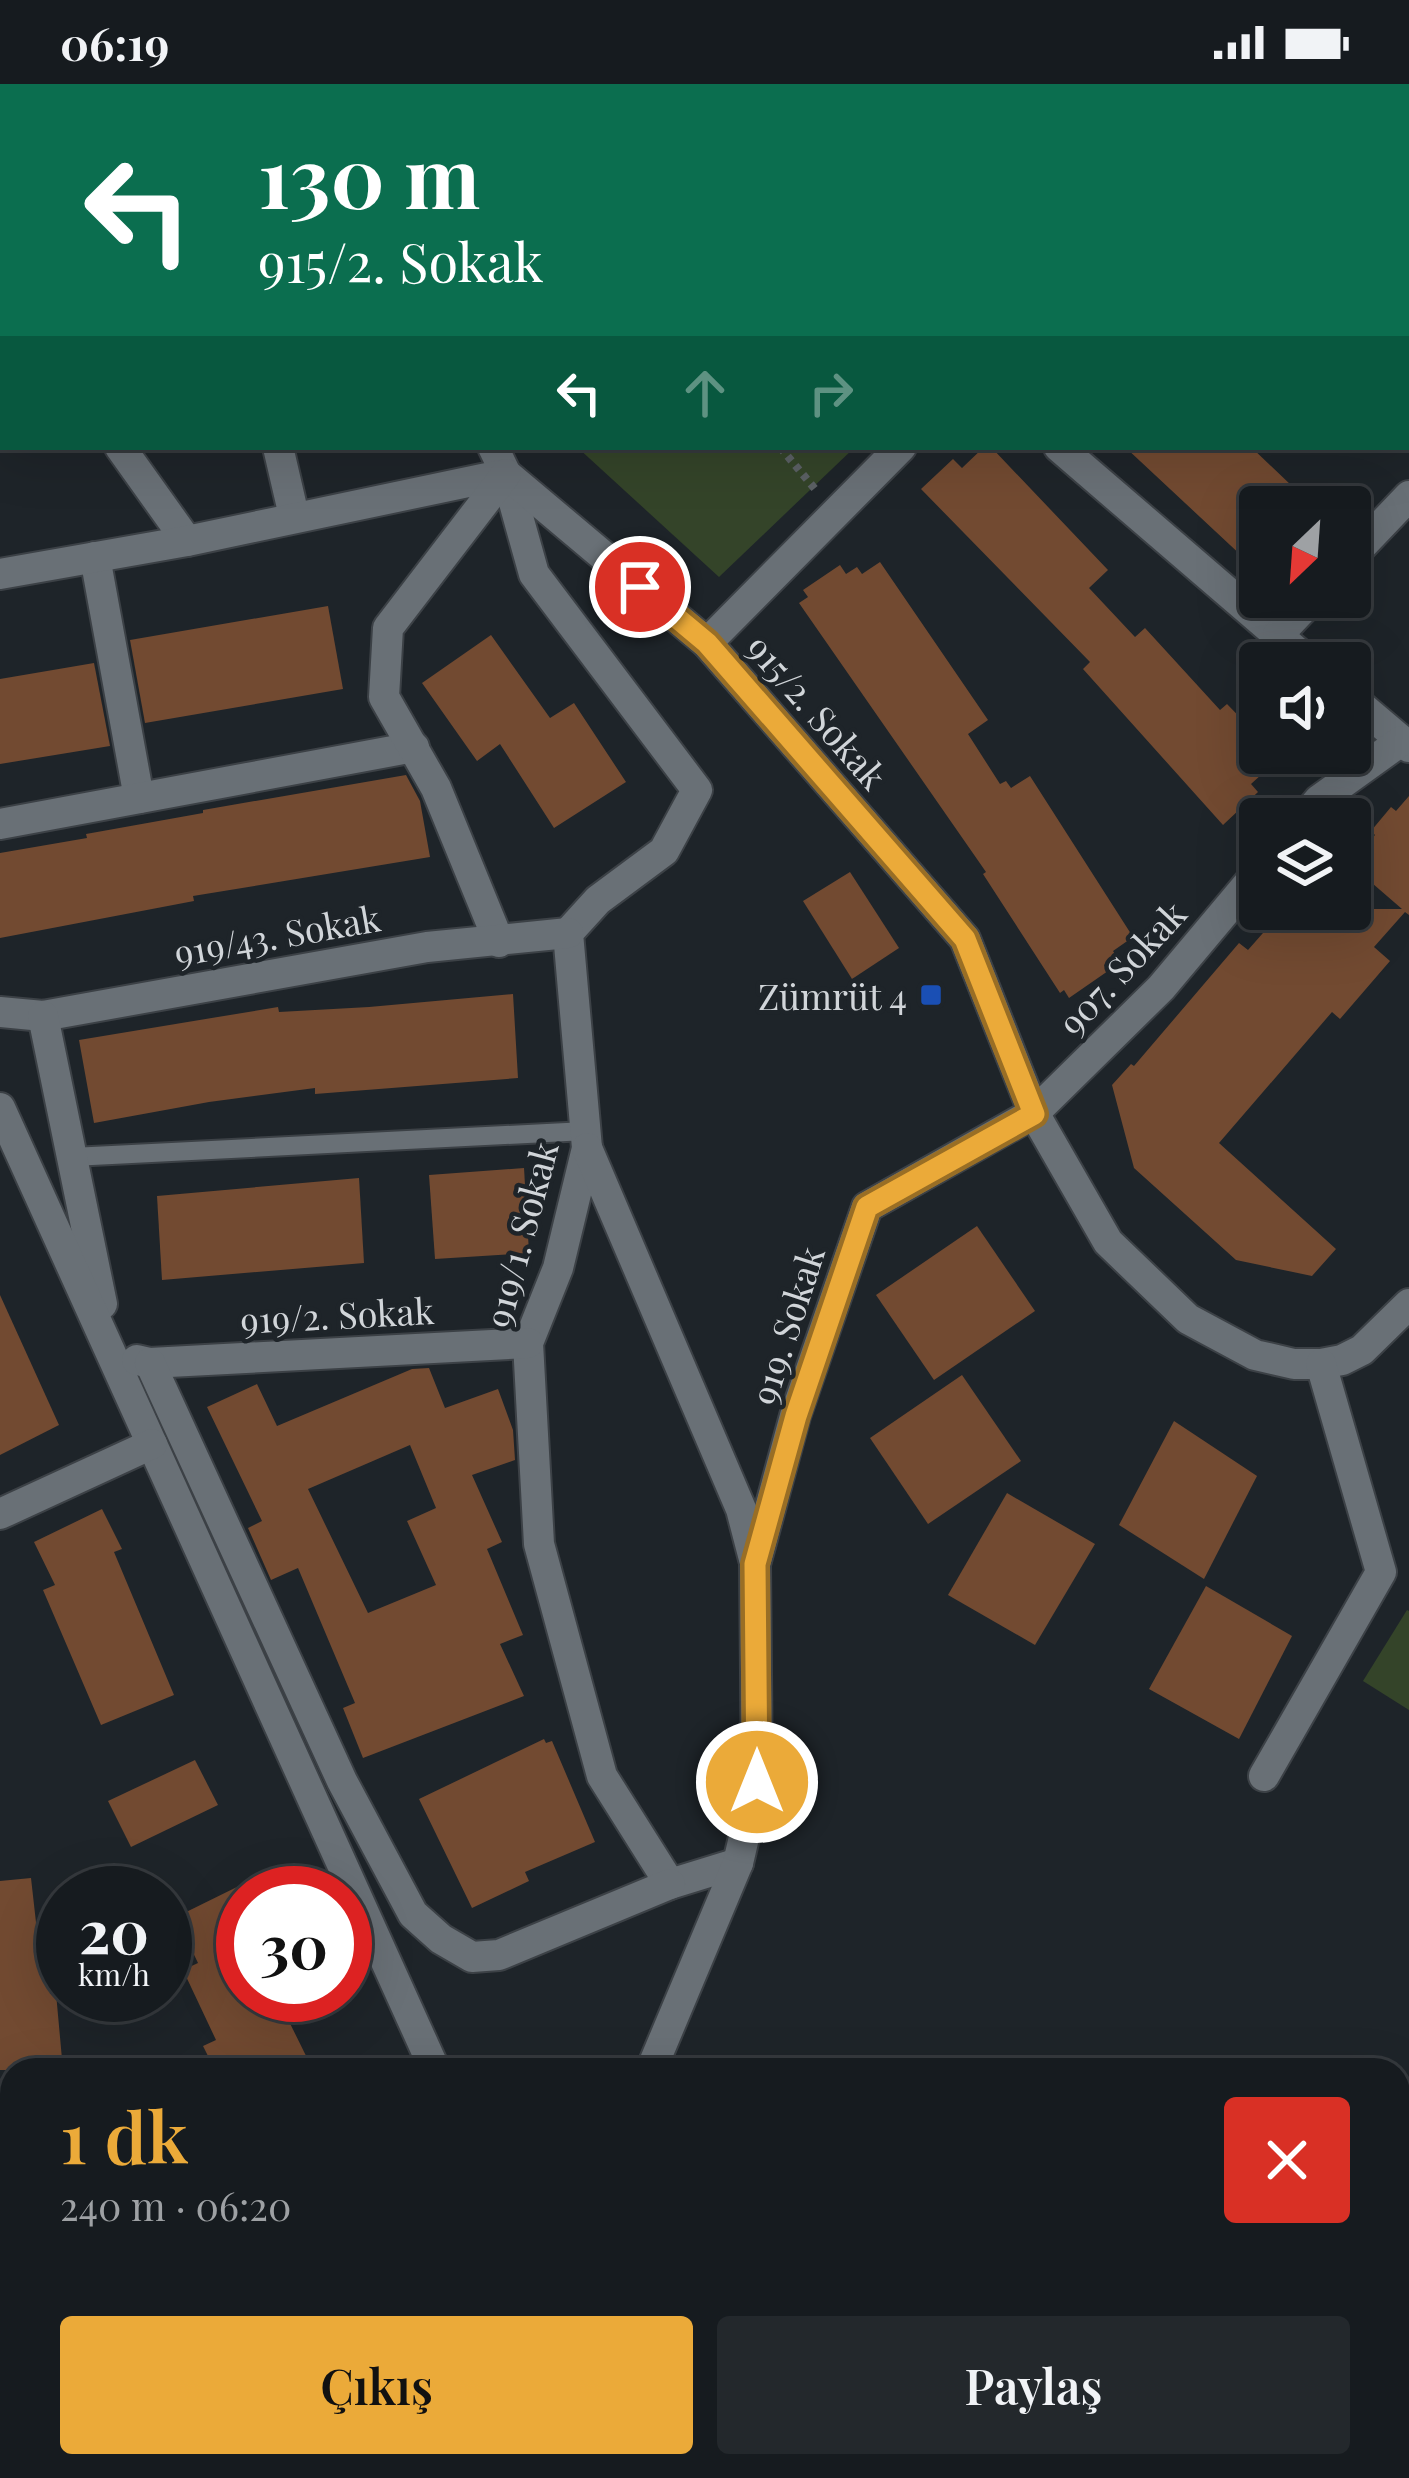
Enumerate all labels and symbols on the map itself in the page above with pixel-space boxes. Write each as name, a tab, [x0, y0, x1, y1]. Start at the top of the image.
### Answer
north arrow	[1239, 486, 1371, 618]
pin	[589, 536, 691, 638]
street label: 915/2. Sokak	[737, 623, 899, 799]
street label: 907. Sokak	[1046, 889, 1196, 1045]
street label: 919/43. Sokak	[170, 892, 384, 976]
place label: Zümrüt 4	[758, 971, 907, 1019]
marker: Zümrüt 4	[918, 982, 944, 1008]
street label: 919/1. Sokak	[472, 1136, 568, 1332]
street label: 919. Sokak	[738, 1239, 834, 1410]
street label: 919/2. Sokak	[239, 1285, 435, 1343]
position arrow	[694, 1719, 820, 1845]
speed limit sign: 30	[216, 1866, 372, 2022]

